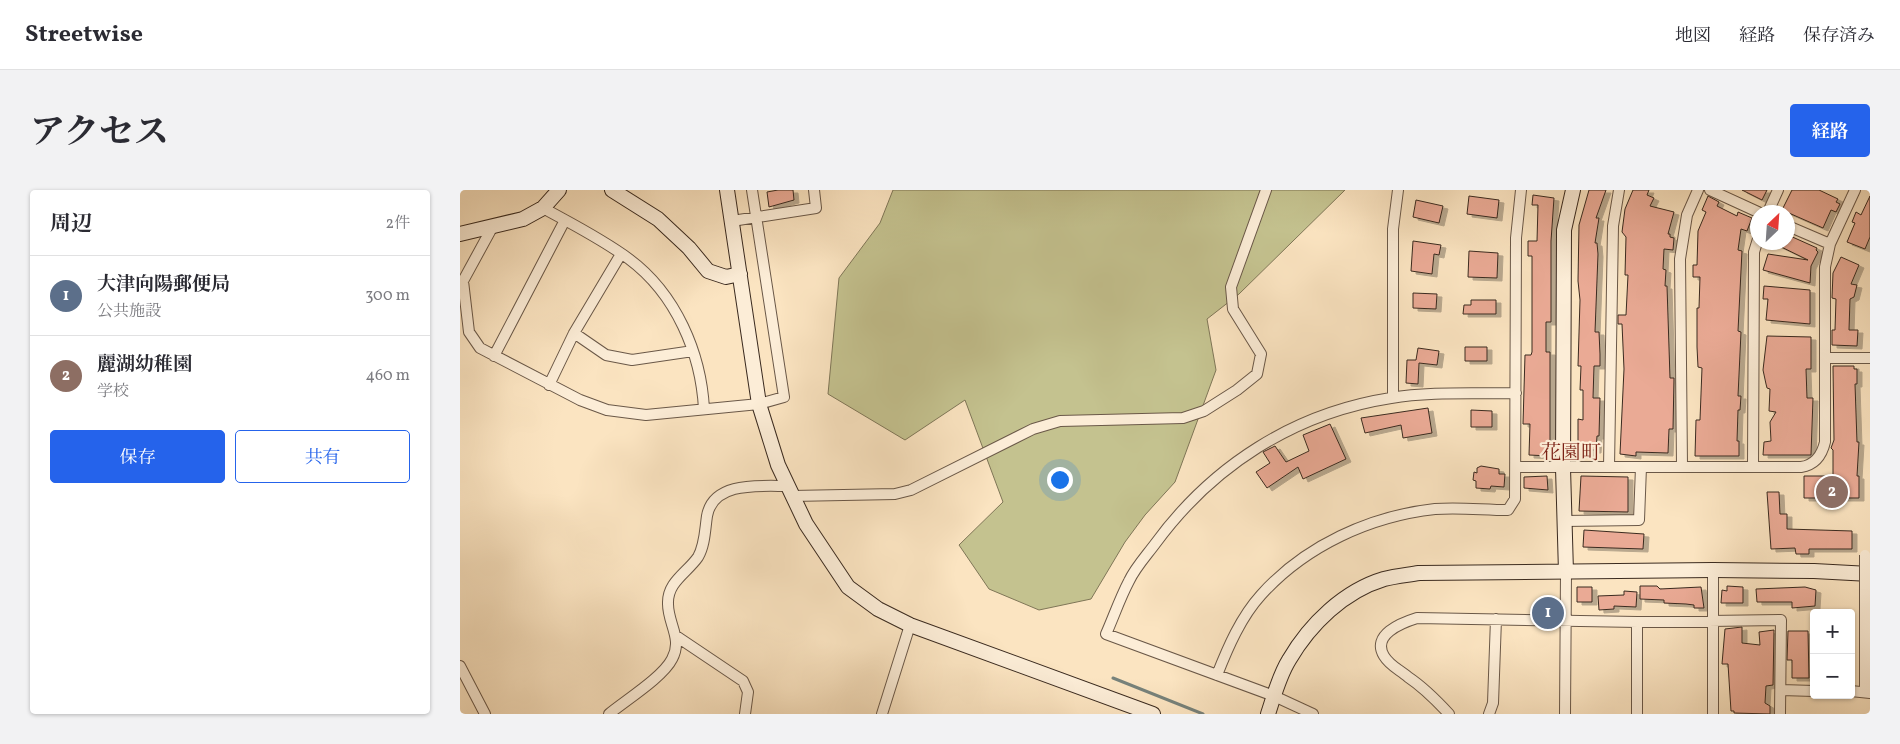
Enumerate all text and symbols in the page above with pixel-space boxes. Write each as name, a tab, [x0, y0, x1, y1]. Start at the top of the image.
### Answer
text: Streetwise	[25, 18, 143, 52]
text: 地図	[1675, 24, 1711, 49]
text: 経路	[1739, 24, 1775, 49]
text: 保存済み	[1803, 24, 1875, 49]
button: 経路	[1790, 104, 1870, 157]
text: アクセス	[30, 110, 169, 158]
north arrow	[1750, 205, 1795, 250]
text: 周辺	[50, 210, 92, 239]
text: 2件	[385, 213, 410, 235]
text: 大津向陽郵便局	[97, 272, 230, 298]
text: 1	[63, 285, 69, 307]
text: 300 m	[365, 285, 410, 307]
text: 公共施設	[97, 301, 161, 323]
text: 麗湖幼稚園	[97, 352, 192, 378]
text: 2	[62, 365, 70, 387]
text: 460 m	[366, 365, 410, 387]
text: 学校	[97, 381, 129, 403]
button: 保存	[50, 430, 225, 483]
button: 共有	[235, 430, 410, 483]
district label: 花園町	[1541, 440, 1601, 468]
your location	[1047, 467, 1073, 493]
pin: 2	[1816, 473, 1848, 511]
pin: 1	[1532, 594, 1564, 632]
map controls	[1810, 609, 1855, 699]
button: +	[1810, 609, 1855, 654]
button: −	[1810, 654, 1855, 699]

